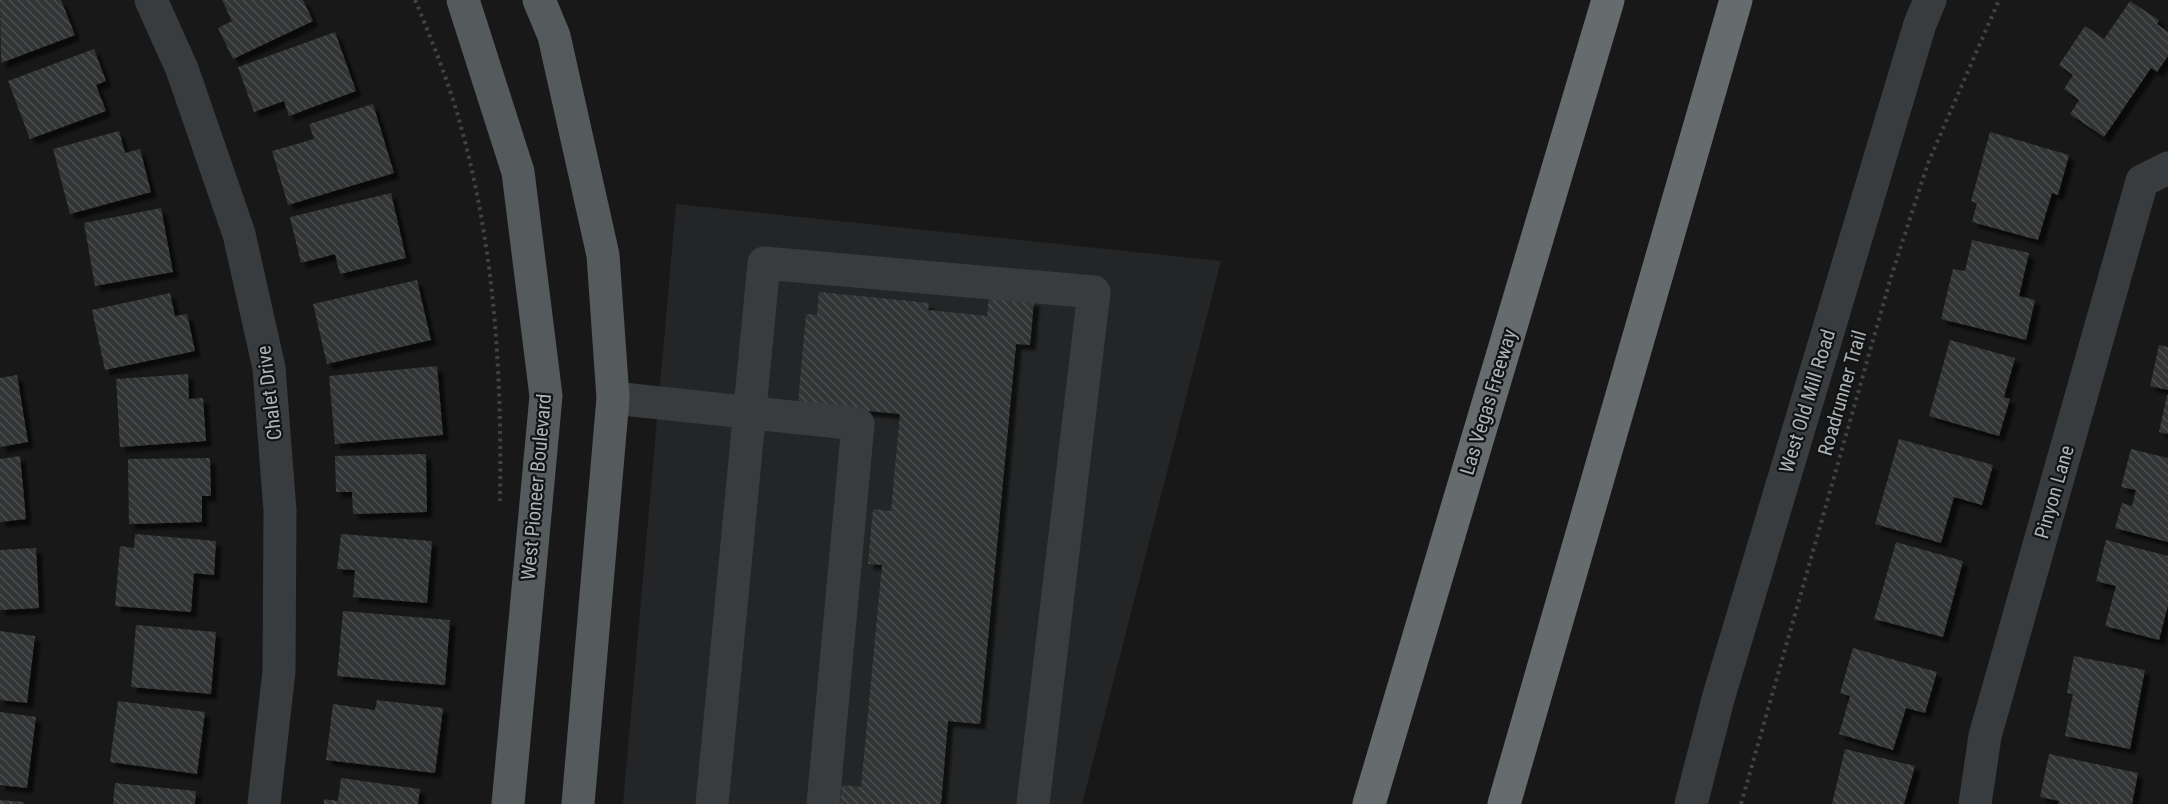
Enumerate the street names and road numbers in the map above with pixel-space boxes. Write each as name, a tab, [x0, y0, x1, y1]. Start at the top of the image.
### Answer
street label: Las Vegas Freeway	[1454, 326, 1522, 478]
street label: West Old Mill Road	[1774, 326, 1840, 476]
street label: Roadrunner Trail	[1813, 328, 1871, 458]
street label: Chalet Drive	[251, 344, 287, 442]
street label: West Pioneer Boulevard	[516, 393, 556, 581]
street label: Pinyon Lane	[2029, 443, 2079, 541]

